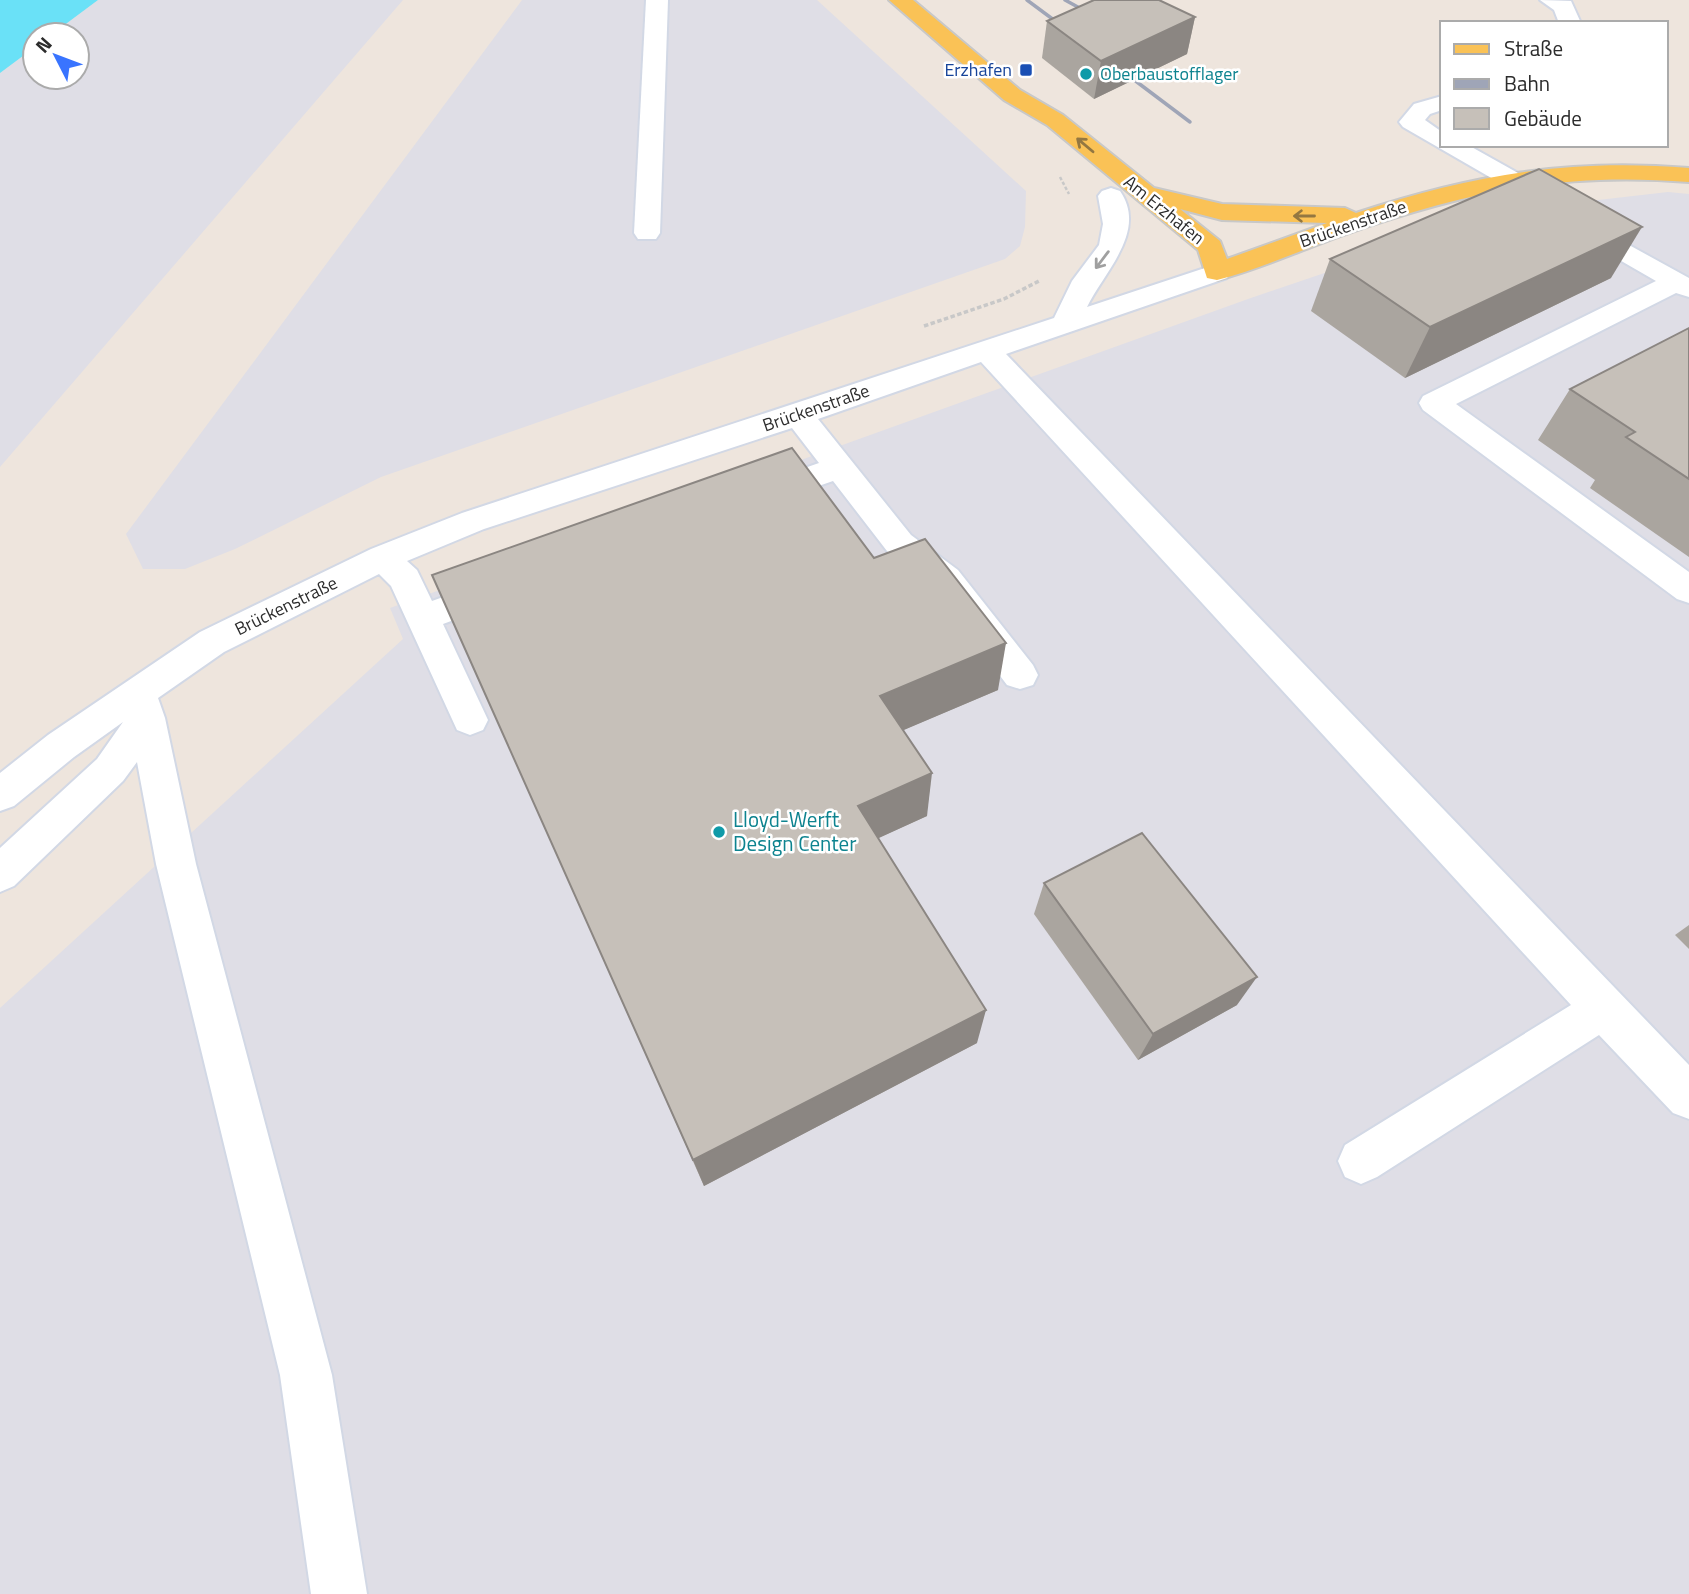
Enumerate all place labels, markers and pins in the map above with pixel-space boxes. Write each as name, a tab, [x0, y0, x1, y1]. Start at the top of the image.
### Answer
place label: Erzhafen	[944, 56, 1012, 83]
place label: Oberbaustofflager	[1100, 60, 1239, 87]
marker: Erzhafen	[1018, 62, 1034, 78]
marker: Oberbaustofflager	[1078, 66, 1094, 82]
place label: Lloyd-Werft Design Center	[733, 803, 856, 859]
marker: Lloyd-Werft Design Center	[711, 824, 727, 840]

